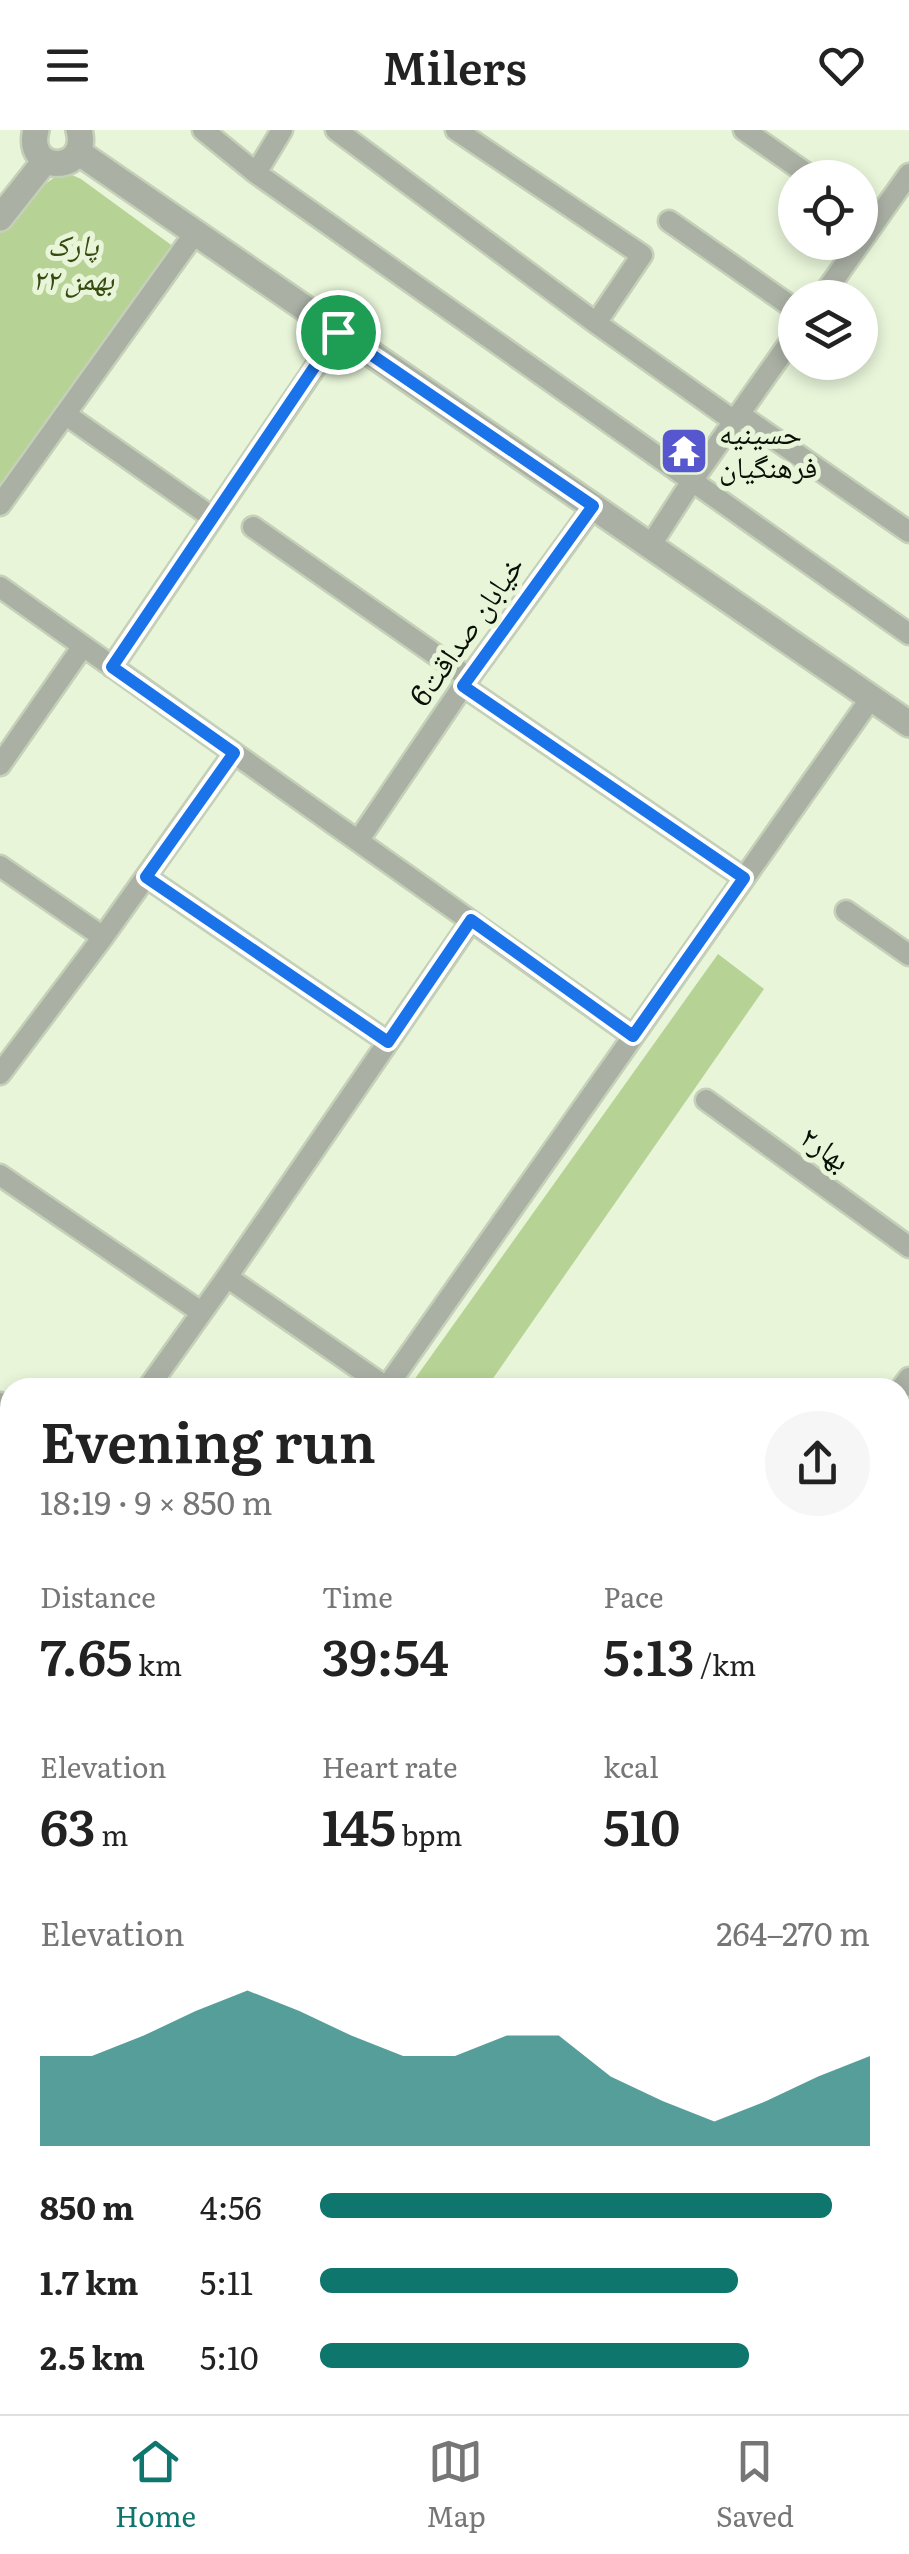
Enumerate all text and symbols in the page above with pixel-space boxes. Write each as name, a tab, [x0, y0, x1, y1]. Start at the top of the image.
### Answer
text: Milers	[382, 32, 527, 99]
icon: menu	[40, 38, 95, 93]
icon: heart	[814, 38, 869, 93]
map controls	[778, 160, 878, 380]
button: locate	[778, 160, 878, 260]
park label: پارک ۲۲ بهمن	[32, 221, 115, 299]
button: layers	[778, 280, 878, 380]
pin	[296, 290, 381, 375]
icon: arrive	[311, 305, 366, 360]
place label: حسینیه فرهنگیان	[719, 409, 817, 487]
temple icon: حسینیه فرهنگیان	[658, 425, 710, 477]
street label: خیابان صداقت6	[396, 545, 533, 714]
street label: بهار۲	[793, 1113, 861, 1180]
text: Evening run	[40, 1398, 376, 1480]
button: share	[765, 1411, 870, 1516]
text: 18:19 · 9 × 850 m	[40, 1477, 273, 1525]
text: Distance	[40, 1575, 156, 1617]
text: Time	[322, 1575, 393, 1617]
text: Pace	[603, 1575, 663, 1617]
text: 7.65	[40, 1617, 132, 1691]
text: 39:54	[322, 1617, 449, 1691]
text: 5:13	[603, 1617, 694, 1691]
text: km	[132, 1643, 182, 1685]
text: /km	[694, 1643, 756, 1685]
text: Elevation	[40, 1745, 167, 1787]
text: Heart rate	[322, 1745, 458, 1787]
text: kcal	[603, 1745, 659, 1787]
text: 63	[40, 1787, 96, 1861]
text: 145	[322, 1787, 396, 1861]
text: 510	[603, 1787, 680, 1861]
text: m	[96, 1813, 128, 1855]
text: bpm	[396, 1813, 462, 1855]
text: Elevation	[40, 1908, 185, 1956]
text: 264–270 m	[716, 1908, 870, 1956]
text: 850 m	[40, 2182, 134, 2230]
text: 4:56	[200, 2182, 262, 2230]
text: 1.7 km	[40, 2257, 138, 2305]
text: 5:11	[200, 2257, 253, 2305]
text: 2.5 km	[40, 2332, 145, 2380]
text: 5:10	[200, 2332, 258, 2380]
tab: Home	[115, 2434, 196, 2536]
tab: Map	[426, 2434, 486, 2536]
tab: Saved	[716, 2434, 794, 2536]

